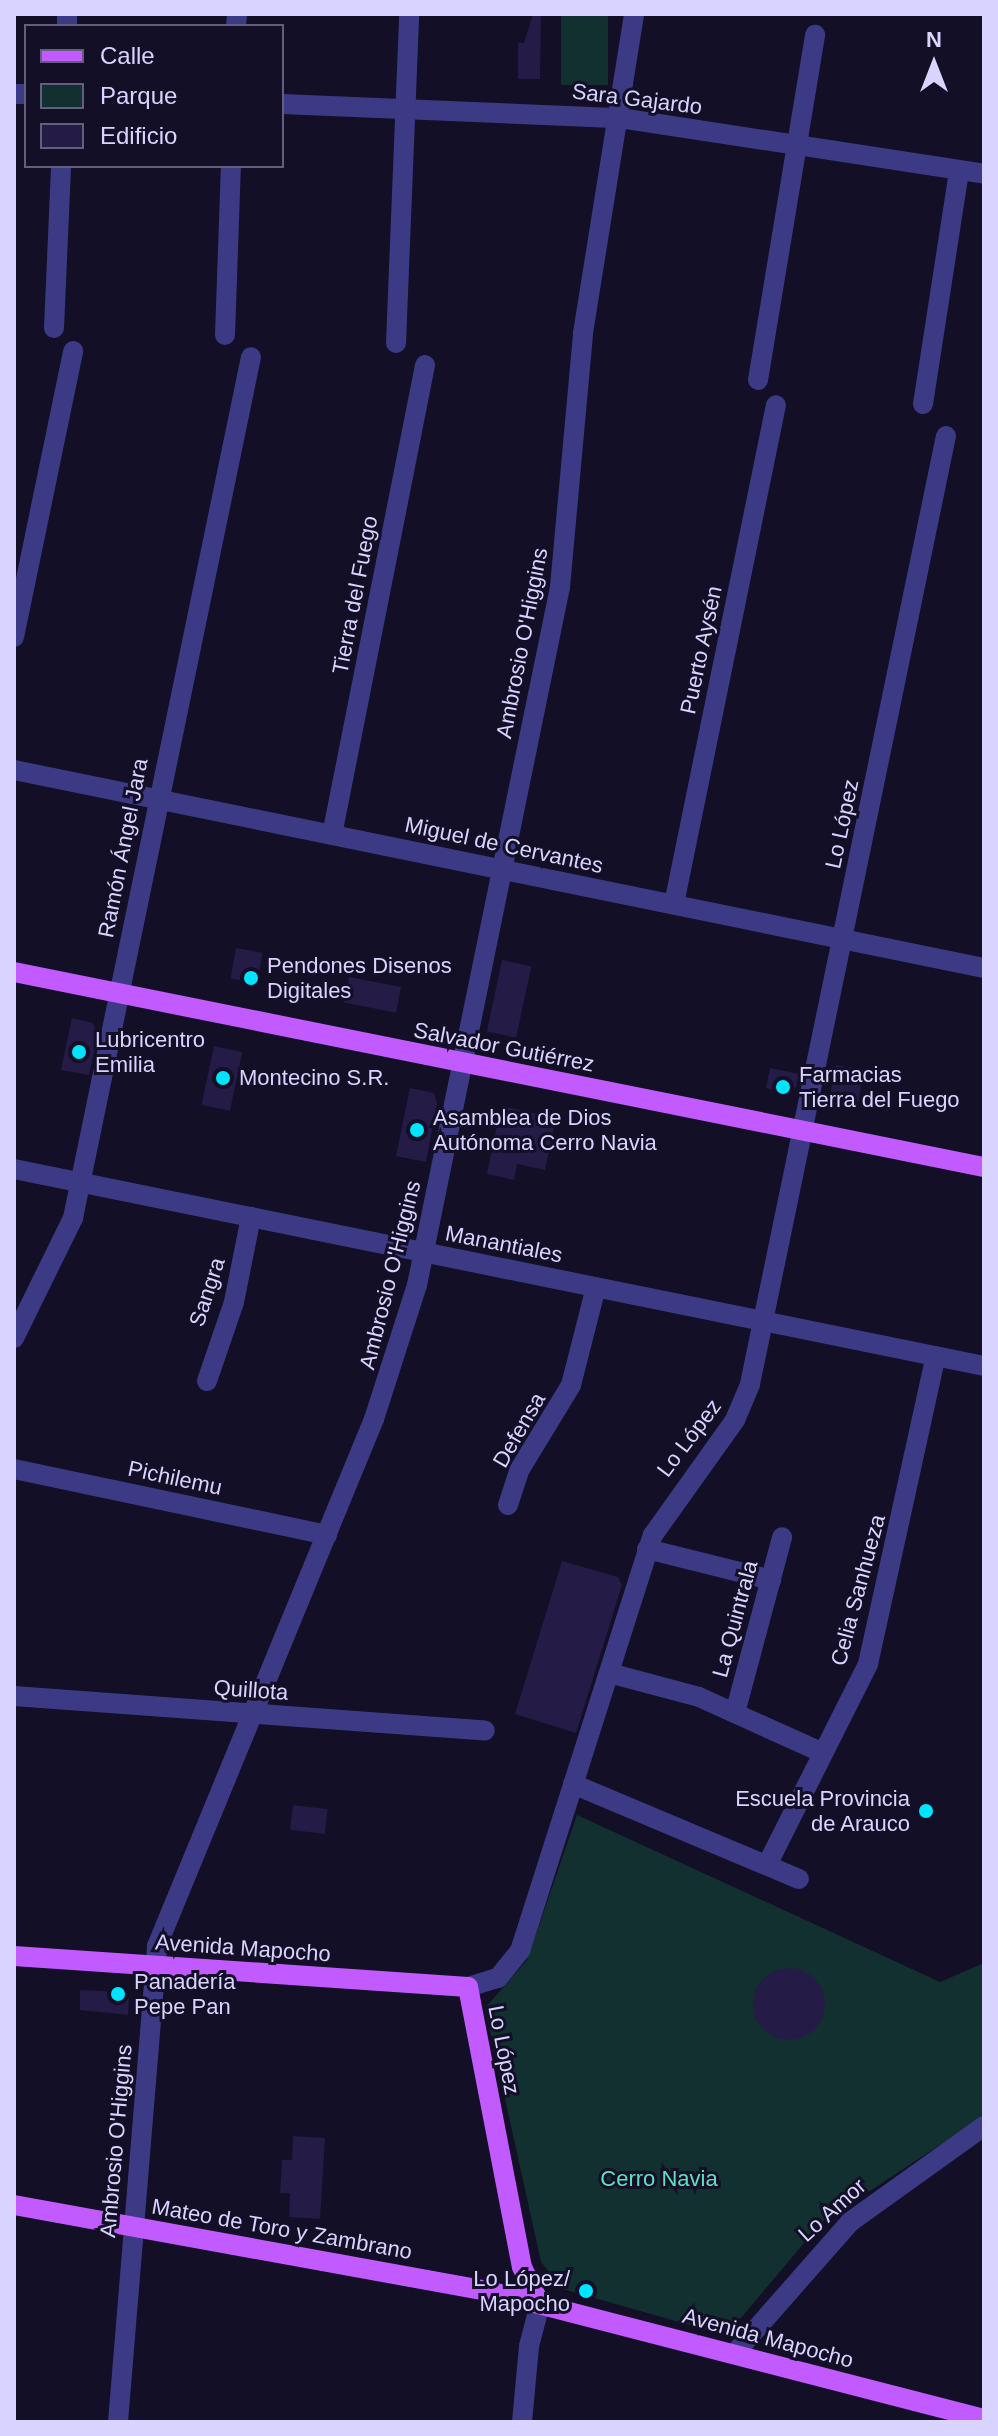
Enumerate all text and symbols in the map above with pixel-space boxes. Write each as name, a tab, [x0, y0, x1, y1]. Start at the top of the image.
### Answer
legend	[24, 24, 284, 168]
north arrow	[894, 24, 974, 104]
text: N	[926, 27, 942, 52]
text: Calle	[100, 42, 155, 69]
street label: Sara Gajardo	[570, 78, 704, 120]
text: Parque	[100, 82, 177, 109]
text: Edificio	[100, 122, 177, 149]
street label: Tierra del Fuego	[327, 514, 383, 676]
street label: Ambrosio O'Higgins	[491, 545, 553, 741]
street label: Puerto Aysén	[674, 583, 728, 717]
street label: Ramón Ángel Jara	[93, 756, 153, 940]
street label: Lo López	[820, 777, 864, 871]
street label: Miguel de Cervantes	[403, 811, 605, 879]
place label: Pendones Disenos Digitales	[267, 952, 452, 1004]
marker: Pendones Disenos Digitales	[242, 969, 260, 987]
street label: Salvador Gutiérrez	[411, 1017, 597, 1077]
place label: Lubricentro Emilia	[95, 1026, 205, 1078]
marker: Lubricentro Emilia	[70, 1043, 88, 1061]
place label: Farmacias Tierra del Fuego	[799, 1061, 960, 1112]
place label: Montecino S.R.	[239, 1065, 389, 1091]
marker: Montecino S.R.	[214, 1069, 232, 1087]
marker: Farmacias Tierra del Fuego	[774, 1078, 792, 1096]
place label: Asamblea de Dios Autónoma Cerro Navia	[433, 1104, 657, 1156]
marker: Asamblea de Dios Autónoma Cerro Navia	[408, 1121, 426, 1139]
street label: Ambrosio O'Higgins	[354, 1178, 426, 1372]
street label: Manantiales	[443, 1220, 565, 1268]
street label: Sangra	[183, 1254, 231, 1330]
street label: Defensa	[487, 1388, 551, 1472]
street label: Lo López	[651, 1394, 727, 1482]
street label: Pichilemu	[126, 1455, 224, 1501]
street label: Celia Sanhueza	[825, 1512, 891, 1668]
street label: La Quintrala	[707, 1558, 763, 1680]
street label: Quillota	[213, 1674, 289, 1706]
place label: Escuela Provincia de Arauco	[735, 1785, 910, 1836]
marker: Escuela Provincia de Arauco	[917, 1802, 935, 1820]
street label: Avenida Mapocho	[154, 1929, 332, 1967]
place label: Panadería Pepe Pan	[134, 1968, 236, 2020]
marker: Panadería Pepe Pan	[109, 1985, 127, 2003]
street label: Lo López	[482, 2003, 526, 2097]
street label: Ambrosio O'Higgins	[94, 2043, 138, 2239]
park label: Cerro Navia	[600, 2166, 718, 2192]
street label: Lo Amor	[792, 2172, 872, 2248]
street label: Mateo de Toro y Zambrano	[150, 2193, 414, 2265]
place label: Lo López/ Mapocho	[473, 2265, 570, 2316]
marker: Lo López/ Mapocho	[577, 2282, 595, 2300]
street label: Avenida Mapocho	[680, 2303, 856, 2373]

